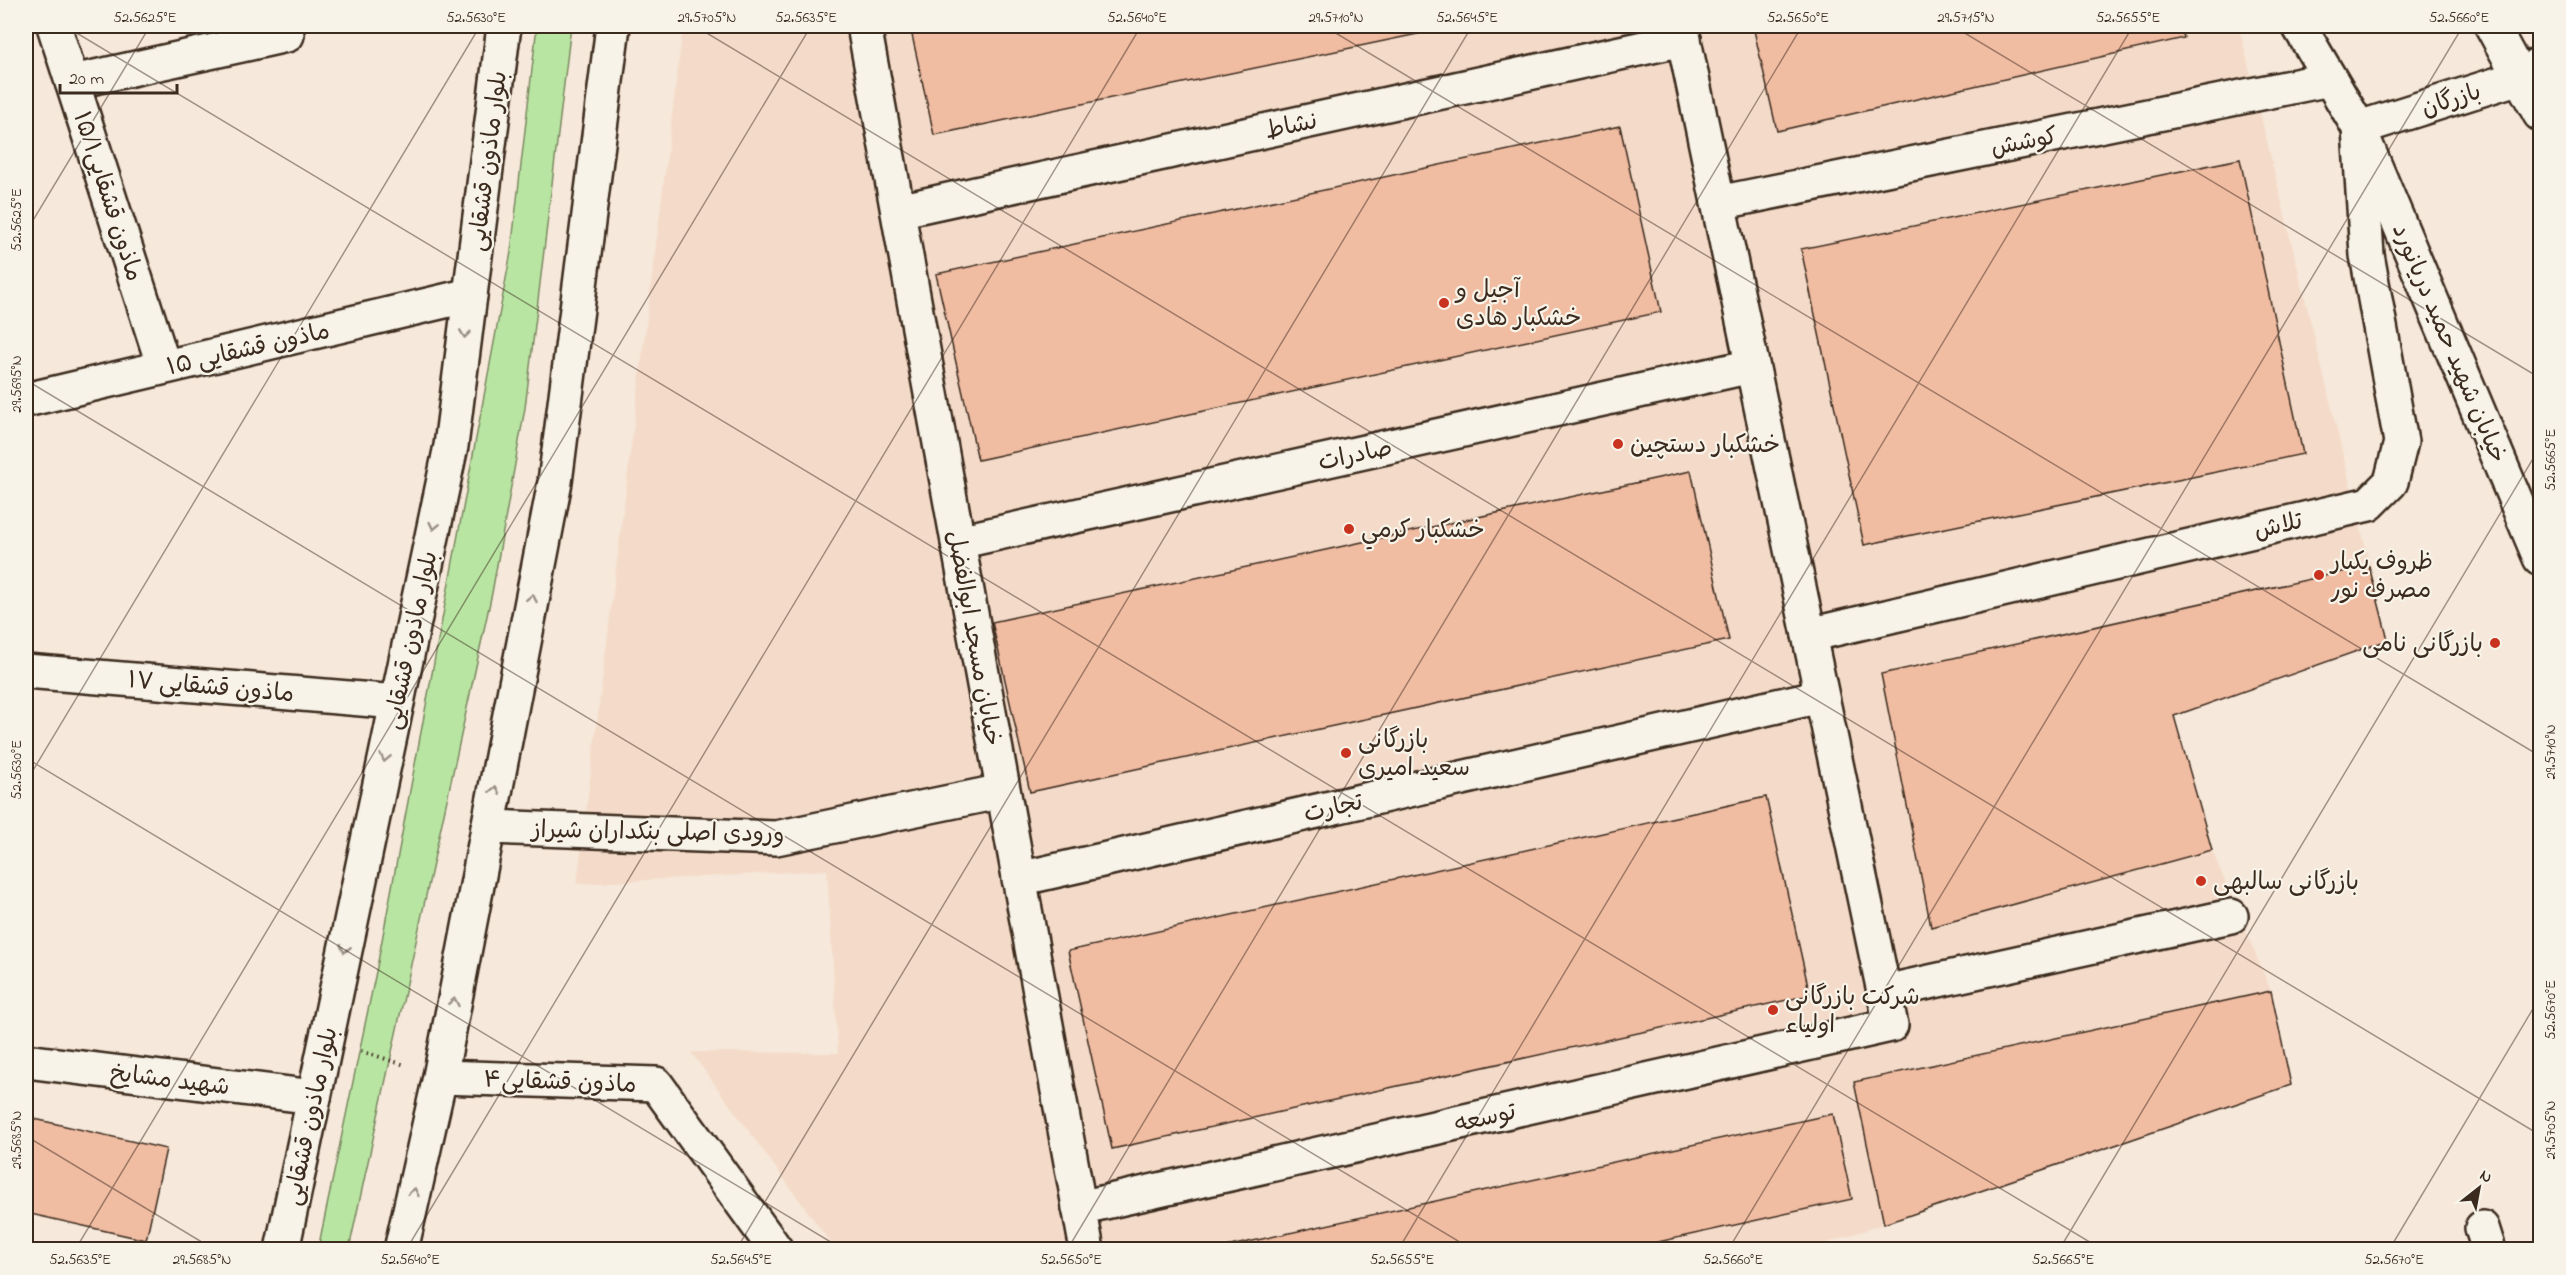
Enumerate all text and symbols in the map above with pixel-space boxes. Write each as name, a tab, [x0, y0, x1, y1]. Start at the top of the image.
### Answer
text: 52.5625°E	[113, 7, 177, 29]
text: 52.5630°E	[446, 7, 506, 29]
text: 29.5705°N	[678, 7, 737, 29]
text: 52.5635°E	[775, 7, 837, 29]
text: 52.5640°E	[1107, 7, 1167, 29]
text: 29.5710°N	[1308, 7, 1364, 29]
text: 52.5645°E	[1436, 7, 1498, 29]
text: 52.5650°E	[1767, 7, 1829, 29]
text: 29.5715°N	[1937, 7, 1995, 29]
text: 52.5655°E	[2096, 7, 2160, 29]
text: 52.5660°E	[2429, 7, 2489, 29]
scale bar	[60, 57, 177, 95]
text: 20 m	[69, 67, 104, 93]
street label: بلوار ماذون قشقایی	[461, 69, 518, 254]
street label: بازرگان	[2417, 75, 2486, 127]
street label: نشاط	[1262, 105, 1321, 150]
street label: ۱۵/۱ماذون قشقایی	[63, 107, 151, 286]
street label: کوشش	[1988, 120, 2061, 167]
text: 52.5625°E	[6, 188, 28, 252]
street label: خیابان شهید حمید دریانورد	[2381, 219, 2514, 469]
place label: آجیل و خشکبار هادی	[1454, 274, 1581, 337]
marker: آجیل و خشکبار هادی	[1437, 296, 1451, 310]
street label: ماذون قشقایی ۱۵	[164, 315, 334, 386]
one-way arrow	[460, 329, 472, 338]
text: 29.5695°N	[6, 355, 28, 413]
place label: خشکبار دستچین	[1630, 429, 1780, 464]
text: 52.5665°E	[2540, 429, 2562, 491]
street label: صادرات	[1315, 432, 1396, 481]
marker: خشکبار دستچین	[1611, 437, 1625, 451]
street label: تلاش	[2251, 505, 2307, 550]
place label: خشكبار كرمي	[1361, 514, 1485, 550]
one-way arrow	[428, 521, 441, 531]
marker: خشكبار كرمي	[1342, 522, 1356, 536]
street label: خیابان مسجد ابوالفضل	[936, 528, 1009, 749]
place label: ظروف یکبار مصرف نور	[2329, 546, 2433, 609]
street label: بلوار ماذون قشقایی	[376, 548, 448, 733]
marker: ظروف یکبار مصرف نور	[2312, 568, 2326, 582]
one-way arrow	[525, 593, 538, 603]
place label: بازرگانی نامی	[2362, 628, 2483, 663]
marker: بازرگانی نامی	[2488, 636, 2502, 650]
street label: ماذون قشقایی ۱۷	[126, 664, 295, 713]
place label: بازرگانی سعید امیری	[1358, 724, 1470, 787]
text: 29.5710°N	[2540, 724, 2562, 780]
text: 52.5630°E	[6, 740, 28, 800]
marker: بازرگانی سعید امیری	[1339, 746, 1353, 760]
one-way arrow	[380, 753, 393, 763]
one-way arrow	[488, 785, 501, 795]
street label: تجارت	[1301, 785, 1367, 833]
street label: ورودی اصلی بنکداران شیراز	[529, 814, 785, 853]
place label: بازرگانی سالبهی	[2213, 866, 2359, 901]
marker: بازرگانی سالبهی	[2194, 874, 2208, 888]
one-way arrow	[339, 943, 352, 953]
text: 52.5670°E	[2540, 980, 2562, 1040]
place label: شرکت بازرگانی اولیاء	[1785, 981, 1920, 1044]
one-way arrow	[447, 997, 460, 1007]
marker: شرکت بازرگانی اولیاء	[1766, 1003, 1780, 1017]
street label: بلوار ماذون قشقایی	[276, 1024, 348, 1209]
street label: شهید مشایخ	[108, 1057, 231, 1106]
street label: ۴ماذون قشقایی	[483, 1063, 637, 1104]
street label: توسعه	[1451, 1095, 1521, 1143]
text: 29.5705°N	[2540, 1101, 2562, 1160]
text: 29.5685°N	[6, 1111, 28, 1169]
north arrow	[2449, 1158, 2509, 1218]
text: N	[2475, 1164, 2497, 1190]
one-way arrow	[407, 1188, 420, 1198]
text: 52.5635°E	[49, 1249, 111, 1271]
text: 29.5685°N	[173, 1249, 231, 1271]
text: 52.5640°E	[380, 1249, 440, 1271]
text: 52.5645°E	[710, 1249, 772, 1271]
text: 52.5650°E	[1040, 1249, 1102, 1271]
text: 52.5655°E	[1370, 1249, 1434, 1271]
text: 52.5660°E	[1703, 1249, 1763, 1271]
text: 52.5665°E	[2032, 1249, 2094, 1271]
text: 52.5670°E	[2364, 1249, 2424, 1271]

